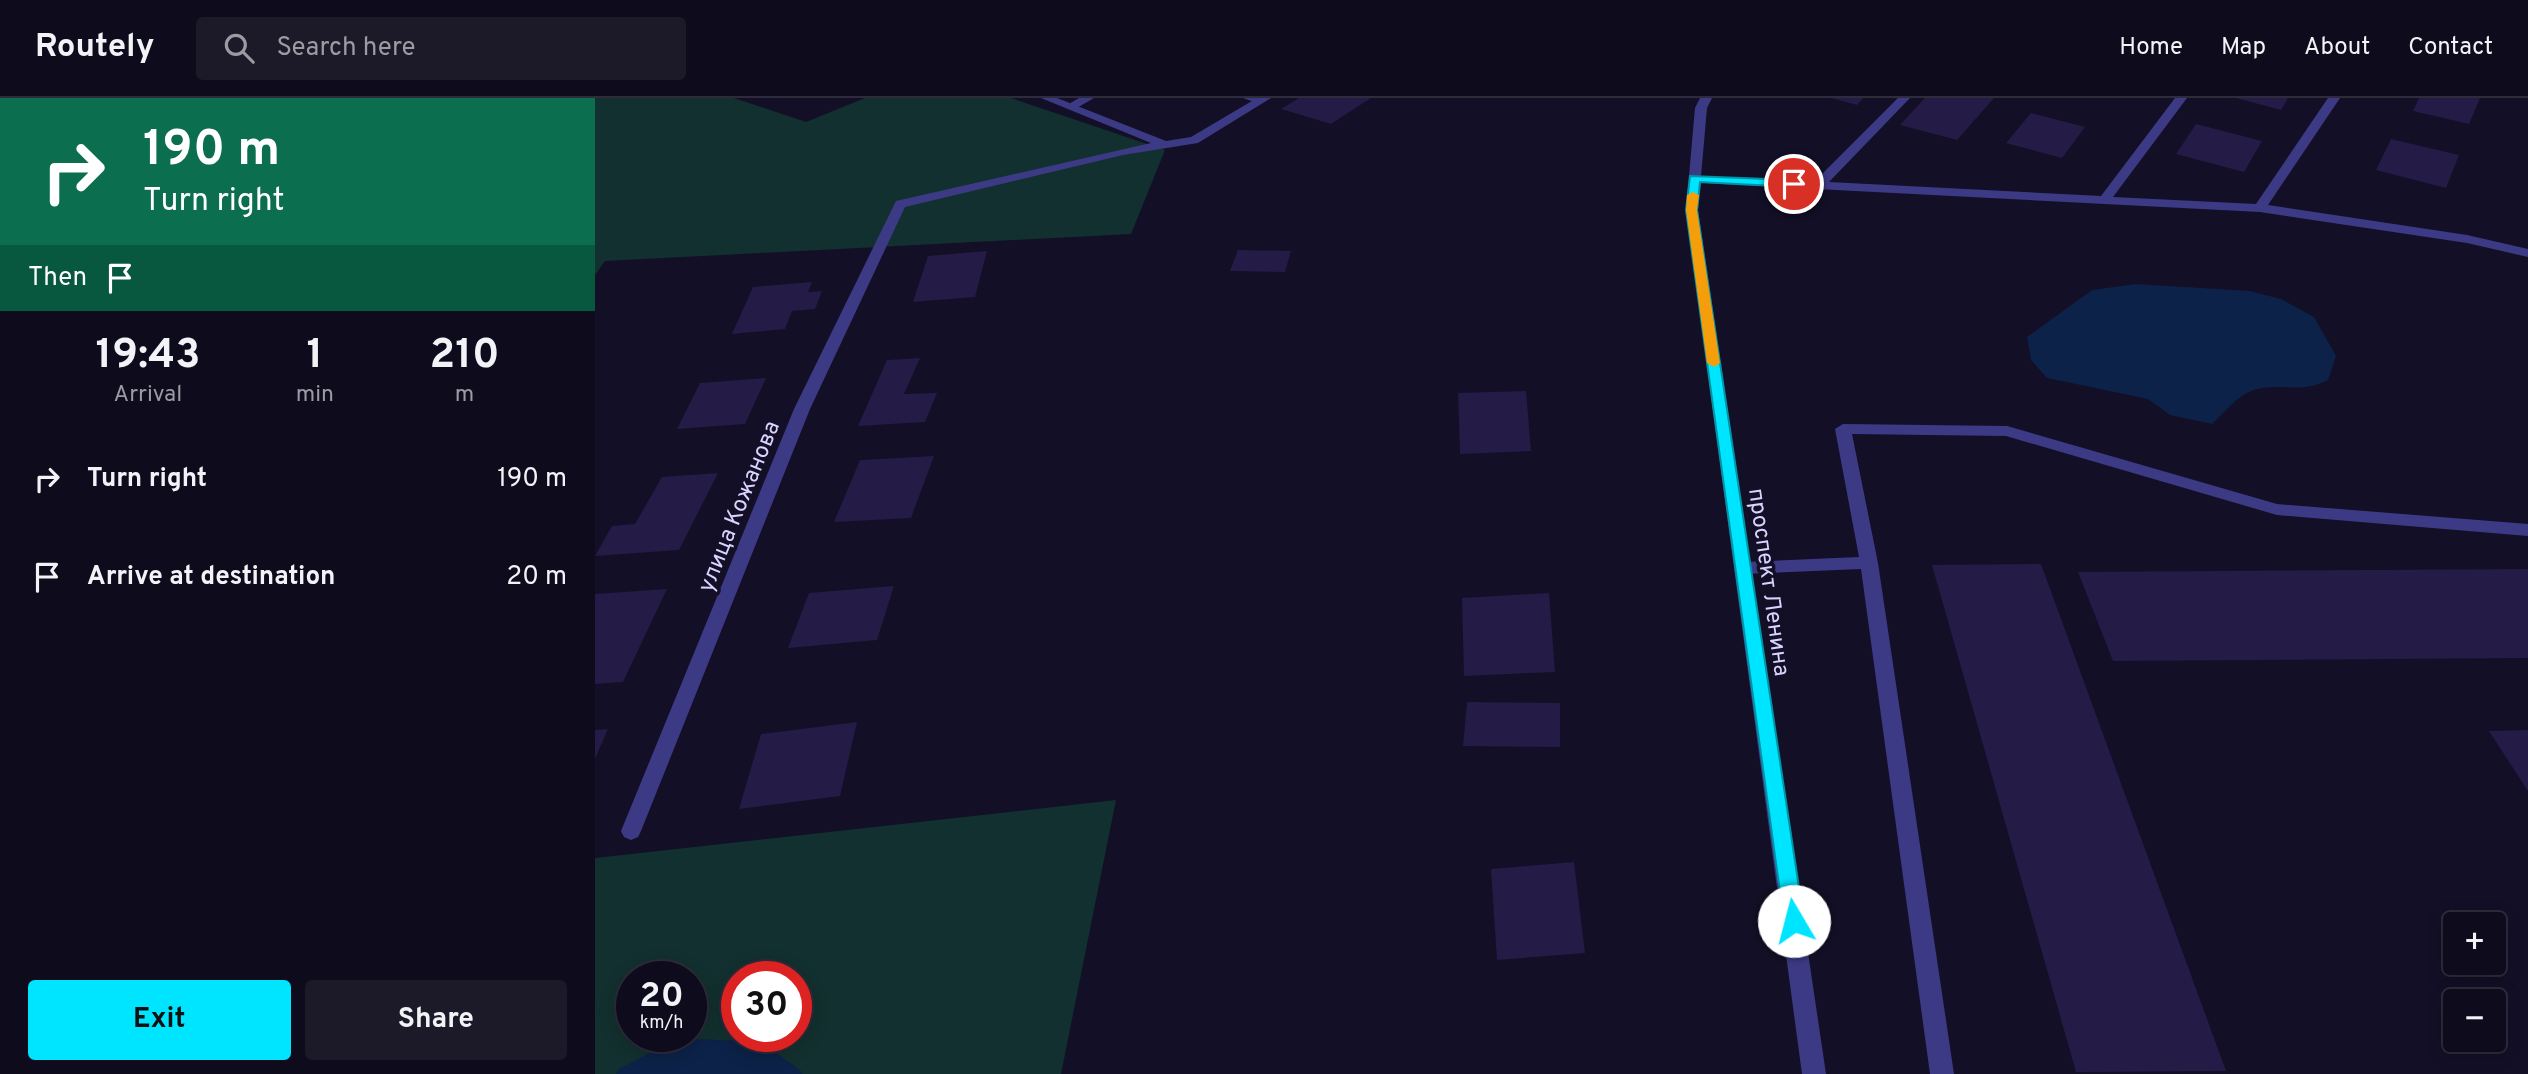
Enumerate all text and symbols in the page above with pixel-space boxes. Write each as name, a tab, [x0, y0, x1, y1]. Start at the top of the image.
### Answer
search box	[196, 17, 686, 80]
text: Routely	[35, 27, 154, 69]
icon: search	[220, 29, 258, 67]
text: Search here	[276, 32, 415, 65]
text: Home	[2119, 33, 2183, 63]
text: Map	[2221, 33, 2266, 63]
text: About	[2304, 33, 2370, 63]
text: Contact	[2408, 33, 2493, 63]
text: 190 m	[143, 121, 280, 183]
icon: right	[28, 126, 119, 217]
pin	[1764, 154, 1824, 214]
icon: arrive	[1775, 165, 1813, 203]
text: Turn right	[143, 182, 285, 222]
icon: arrive	[101, 259, 139, 297]
text: Then	[28, 262, 87, 295]
text: 19:43	[95, 330, 200, 383]
text: 1	[307, 330, 323, 383]
text: 210	[429, 330, 500, 383]
text: Arrival	[114, 381, 182, 410]
text: min	[296, 381, 334, 410]
text: m	[455, 381, 474, 410]
street label: улица Кожанова	[693, 417, 788, 597]
icon: right	[28, 460, 66, 498]
text: Turn right	[87, 463, 207, 496]
text: 190 m	[497, 463, 567, 496]
street label: проспект Ленина	[1740, 486, 1795, 678]
icon: arrive	[28, 558, 66, 596]
text: Arrive at destination	[87, 561, 335, 594]
text: 20 m	[506, 561, 567, 594]
position arrow	[1757, 884, 1831, 958]
map controls	[2443, 912, 2506, 1052]
button: +	[2443, 912, 2506, 975]
speed limit sign: 30	[721, 961, 812, 1052]
text: 20	[639, 975, 684, 1019]
button: Exit	[28, 980, 291, 1060]
button: Share	[305, 980, 567, 1060]
button: −	[2443, 989, 2506, 1052]
text: km/h	[640, 1012, 683, 1035]

